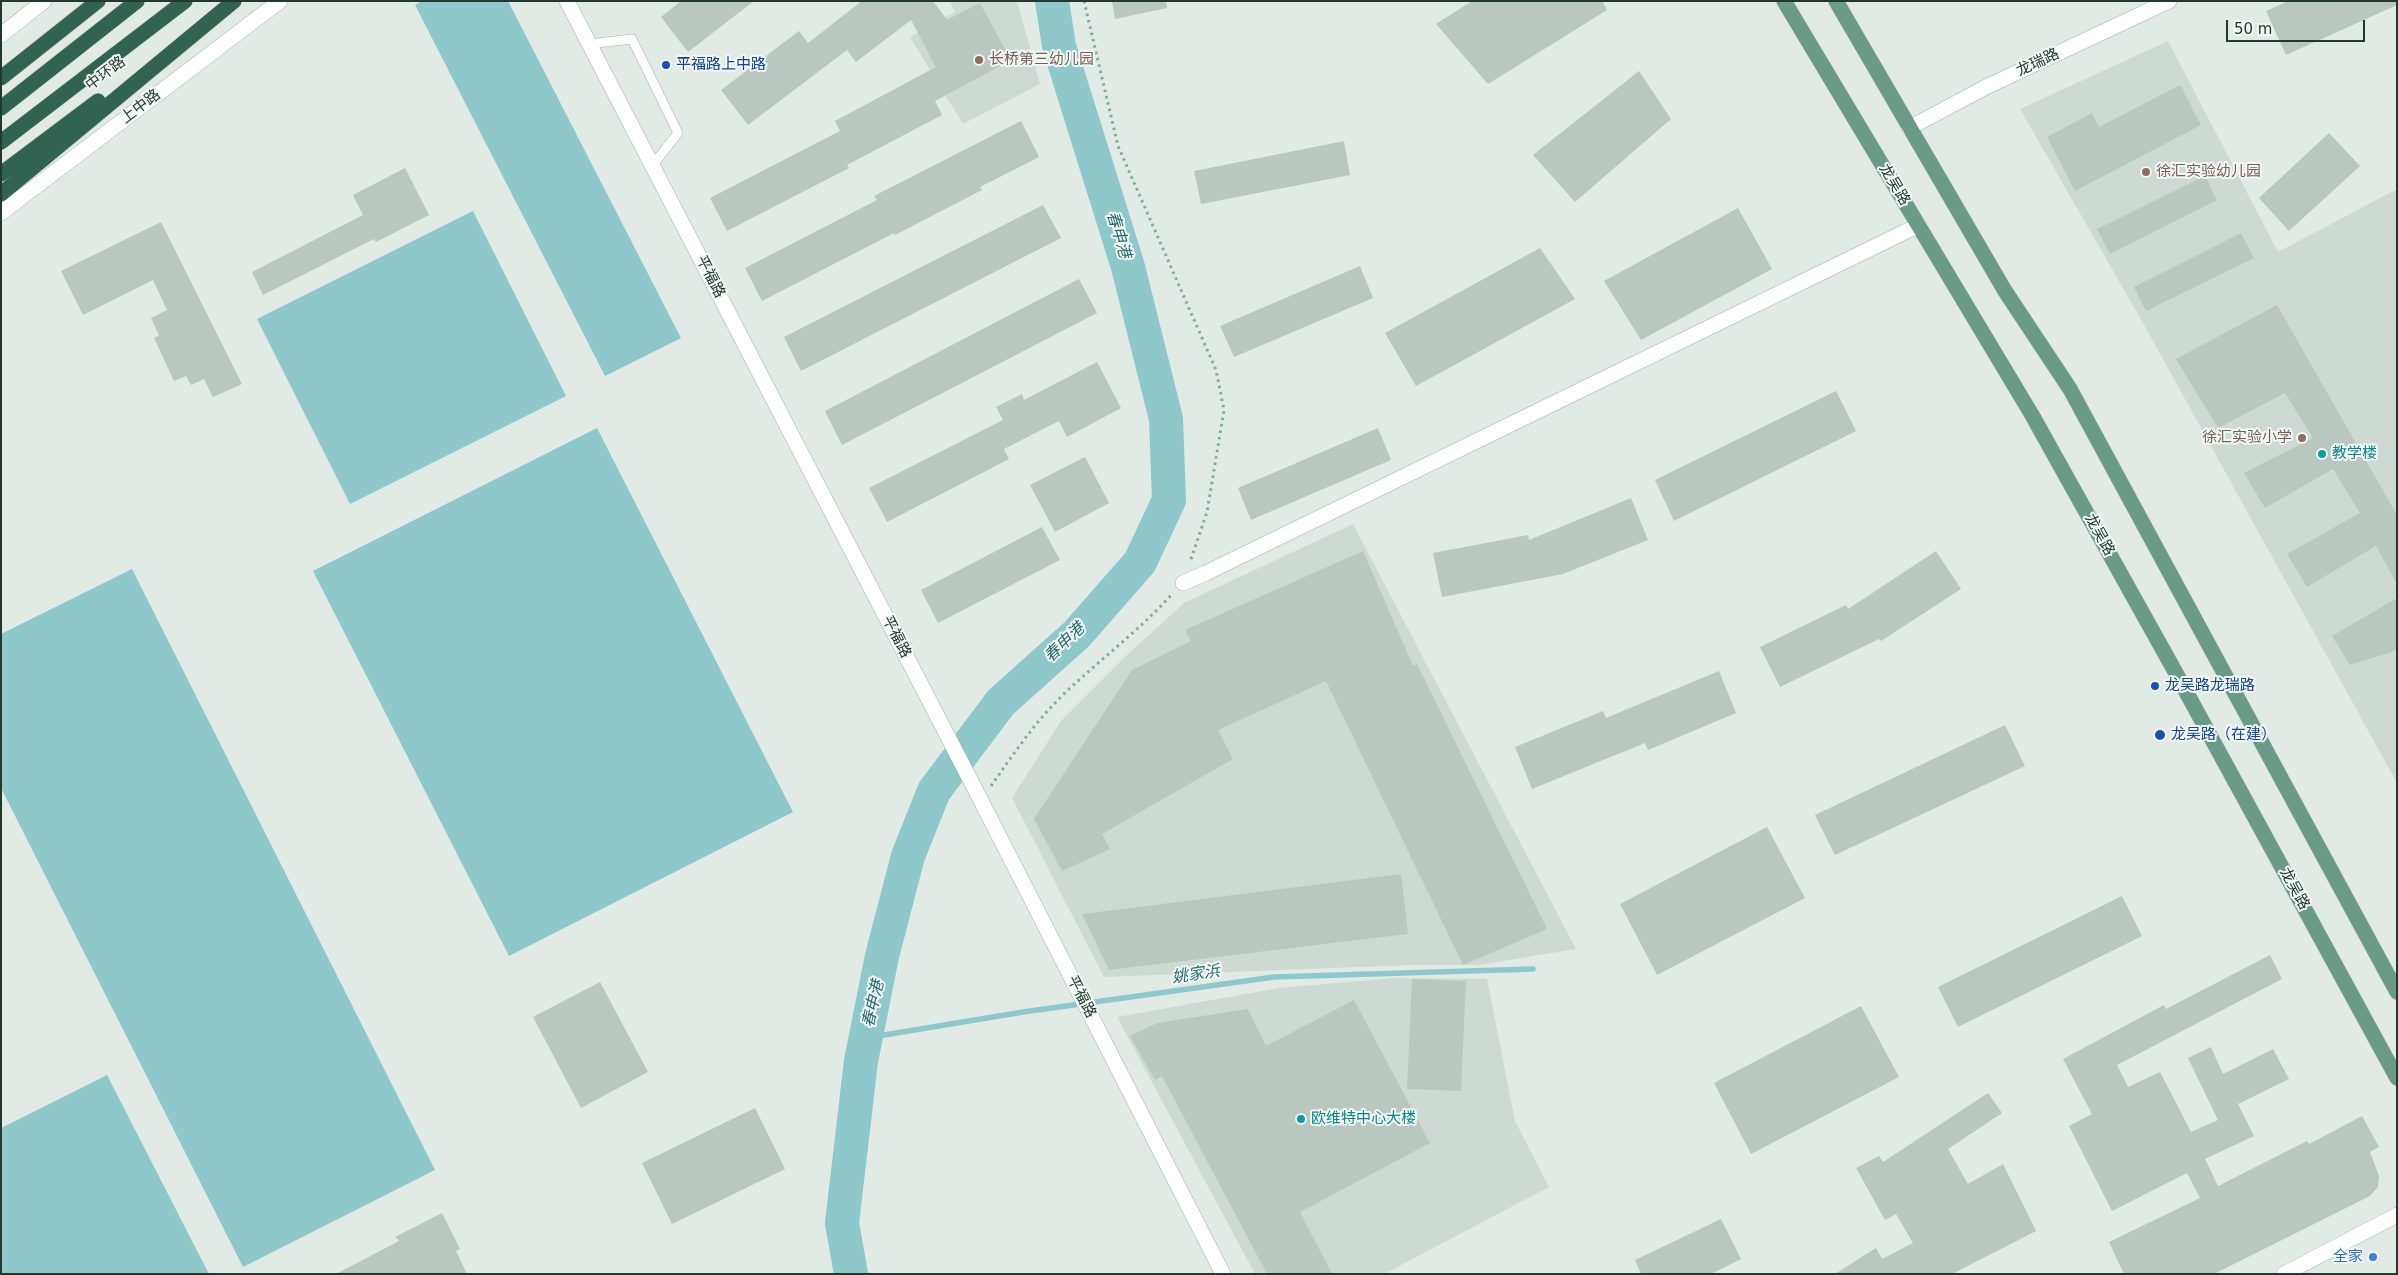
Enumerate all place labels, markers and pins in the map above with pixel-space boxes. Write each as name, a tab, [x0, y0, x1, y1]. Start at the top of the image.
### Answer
place label: 长桥第三幼儿园	[989, 51, 1094, 69]
marker: 长桥第三幼儿园	[973, 54, 985, 66]
place label: 平福路上中路	[676, 56, 766, 74]
marker: 平福路上中路	[660, 59, 672, 71]
place label: 徐汇实验幼儿园	[2156, 163, 2261, 181]
marker: 徐汇实验幼儿园	[2140, 166, 2152, 178]
place label: 徐汇实验小学	[2202, 429, 2292, 447]
marker: 徐汇实验小学	[2296, 432, 2308, 444]
place label: 教学楼	[2332, 445, 2377, 463]
marker: 教学楼	[2316, 448, 2328, 460]
place label: 龙吴路龙瑞路	[2165, 677, 2255, 695]
marker: 龙吴路龙瑞路	[2149, 680, 2161, 692]
place label: 龙吴路（在建）	[2171, 726, 2276, 744]
marker: 龙吴路（在建）	[2153, 728, 2167, 742]
place label: 欧维特中心大楼	[1311, 1110, 1416, 1128]
marker: 欧维特中心大楼	[1295, 1113, 1307, 1125]
place label: 全家	[2333, 1248, 2363, 1266]
marker: 全家	[2367, 1251, 2379, 1263]

